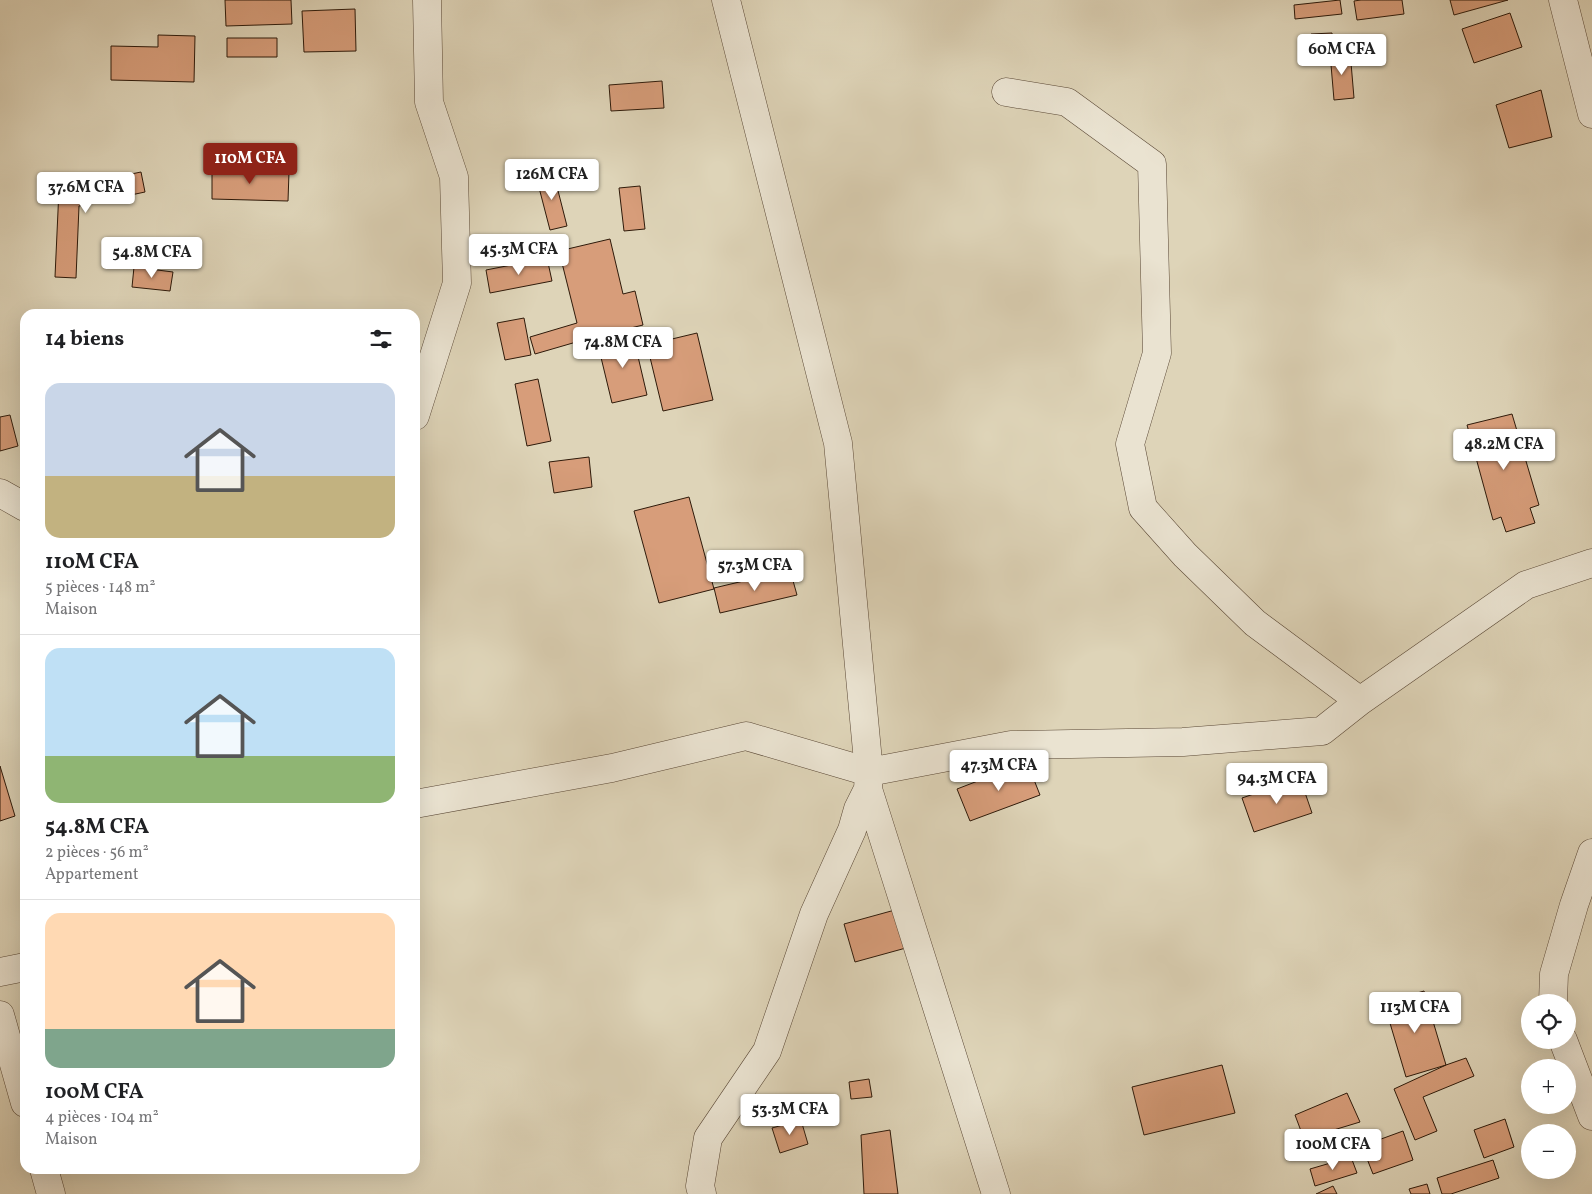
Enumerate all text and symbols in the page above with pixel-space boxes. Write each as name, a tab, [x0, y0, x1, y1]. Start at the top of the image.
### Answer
pin: 60M CFA	[1296, 34, 1388, 76]
text: 60M CFA	[1308, 39, 1376, 61]
pin: 110M CFA	[198, 142, 302, 185]
text: 110M CFA	[214, 148, 286, 170]
pin: 126M CFA	[500, 158, 604, 201]
text: 126M CFA	[516, 164, 588, 186]
pin: 37.6M CFA	[29, 172, 143, 214]
text: 37.6M CFA	[48, 177, 124, 199]
pin: 45.3M CFA	[462, 234, 576, 276]
pin: 54.8M CFA	[95, 236, 209, 279]
text: 45.3M CFA	[480, 239, 558, 261]
text: 54.8M CFA	[112, 242, 192, 264]
text: 14 biens	[45, 325, 124, 354]
icon: filters	[367, 325, 395, 353]
pin: 74.8M CFA	[566, 326, 680, 369]
text: 74.8M CFA	[584, 332, 662, 354]
icon: home	[175, 415, 265, 505]
pin: 48.2M CFA	[1447, 428, 1561, 471]
text: 48.2M CFA	[1464, 434, 1544, 456]
text: 110M CFA	[45, 548, 139, 577]
pin: 57.3M CFA	[698, 550, 812, 592]
text: 57.3M CFA	[718, 555, 792, 577]
text: 5 pièces · 148 m²	[45, 577, 155, 599]
text: Maison	[45, 599, 98, 621]
icon: home	[175, 681, 265, 771]
pin: 47.3M CFA	[942, 750, 1056, 792]
text: 47.3M CFA	[961, 755, 1037, 777]
pin: 94.3M CFA	[1220, 762, 1334, 805]
text: 94.3M CFA	[1237, 768, 1317, 790]
text: 54.8M CFA	[45, 813, 149, 842]
text: 2 pièces · 56 m²	[45, 842, 149, 864]
text: Appartement	[45, 864, 139, 886]
icon: home	[175, 946, 265, 1036]
pin: 113M CFA	[1363, 992, 1467, 1034]
map controls	[1521, 994, 1576, 1179]
button: locate	[1521, 994, 1576, 1049]
text: 113M CFA	[1380, 997, 1450, 1019]
button: +	[1521, 1059, 1576, 1114]
text: 100M CFA	[45, 1078, 144, 1107]
pin: 53.3M CFA	[733, 1094, 847, 1136]
text: 53.3M CFA	[751, 1099, 829, 1121]
text: 4 pièces · 104 m²	[45, 1107, 159, 1129]
button: −	[1521, 1124, 1576, 1179]
pin: 100M CFA	[1281, 1128, 1385, 1171]
text: Maison	[45, 1129, 98, 1151]
text: 100M CFA	[1295, 1134, 1371, 1156]

